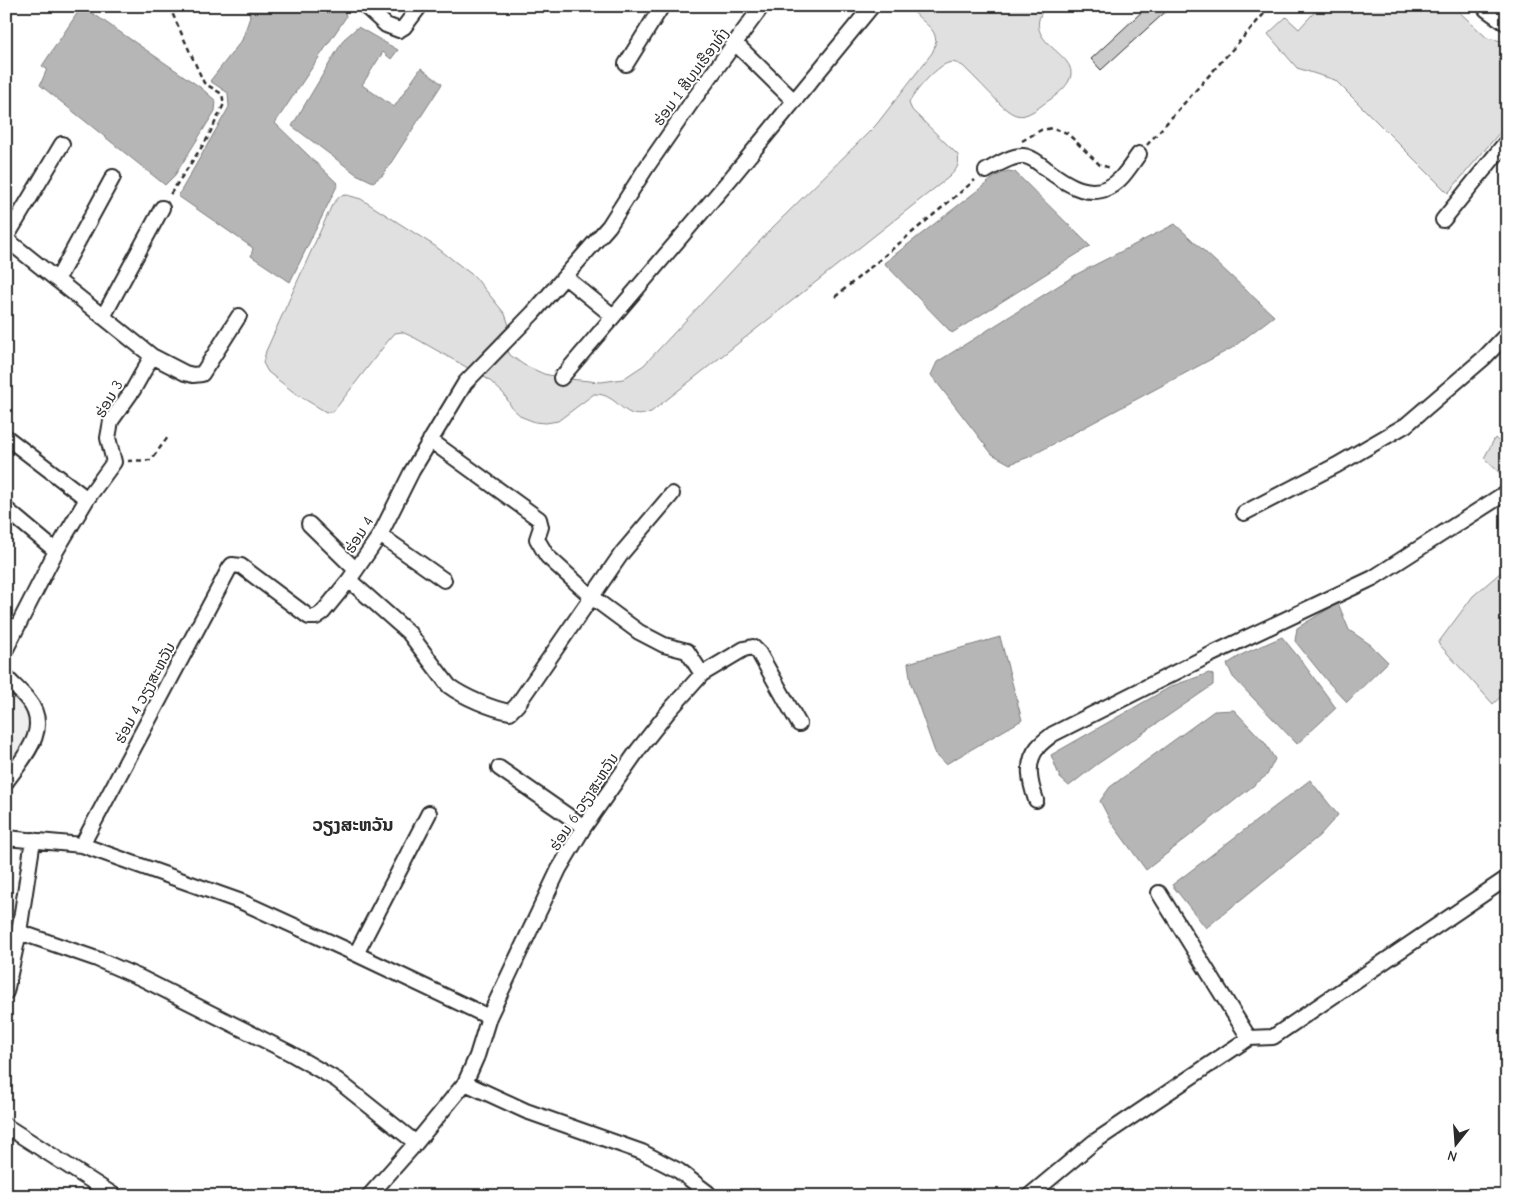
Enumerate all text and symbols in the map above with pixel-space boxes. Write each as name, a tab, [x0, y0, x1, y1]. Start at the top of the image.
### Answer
street label: ຮ່ອມ 1 ສີບຸນເຮືອງທົ່ງ	[648, 23, 733, 130]
street label: ຮ່ອມ 3	[91, 377, 127, 421]
street label: ຮ່ອມ 4	[341, 513, 377, 557]
street label: ຮ່ອມ 4 ວຽງສະຫວັນ	[111, 639, 180, 747]
street label: ຮ່ອມ 6 ວຽງສະຫວັນ	[546, 750, 623, 855]
district label: ວຽງສະຫວັນ	[313, 815, 393, 836]
north arrow	[1430, 1120, 1480, 1170]
text: N	[1445, 1146, 1459, 1165]

